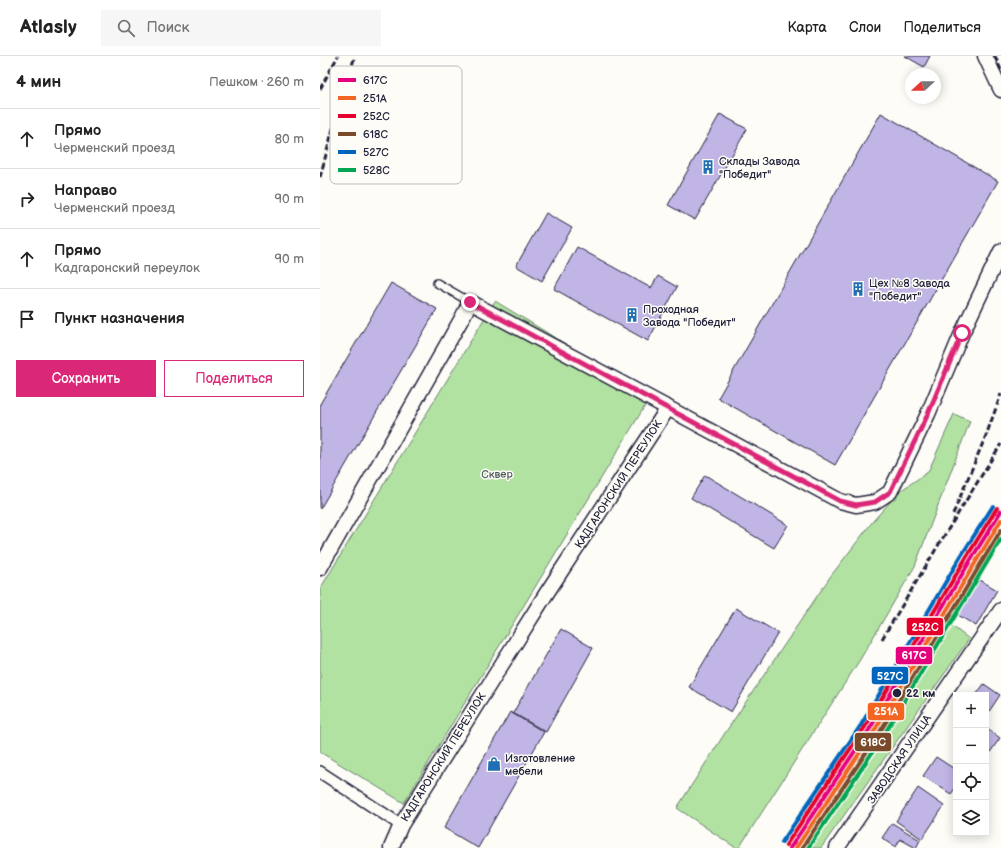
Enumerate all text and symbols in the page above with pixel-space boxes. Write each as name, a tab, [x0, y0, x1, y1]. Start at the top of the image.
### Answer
search box	[101, 10, 381, 46]
text: Atlasly	[20, 16, 77, 39]
icon: search	[115, 17, 137, 39]
text: Поиск	[147, 18, 189, 37]
text: Карта	[787, 19, 827, 36]
text: Слои	[849, 19, 881, 36]
text: Поделиться	[903, 19, 981, 36]
legend	[330, 66, 462, 184]
north arrow	[905, 68, 941, 104]
text: 4 мин	[16, 72, 61, 92]
text: Пешком · 260 m	[209, 74, 304, 90]
text: 617C	[363, 74, 387, 87]
text: 251А	[363, 92, 387, 105]
text: 252С	[363, 110, 390, 123]
text: Прямо	[54, 121, 101, 140]
icon: ahead	[16, 128, 38, 150]
text: 618С	[363, 128, 388, 141]
text: 80 m	[275, 131, 304, 147]
text: Черменский проезд	[54, 140, 175, 156]
text: 527С	[363, 146, 389, 159]
place label: Склады Завода "Победит"	[719, 155, 800, 181]
building icon: Склады Завода "Победит"	[700, 159, 716, 175]
text: 528С	[363, 164, 390, 177]
text: Направо	[54, 181, 117, 200]
icon: right	[16, 188, 38, 210]
text: 90 m	[275, 191, 304, 207]
text: Черменский проезд	[54, 200, 175, 216]
text: Прямо	[54, 241, 101, 260]
icon: ahead	[16, 248, 38, 270]
text: 90 m	[275, 251, 304, 267]
text: Кадгаронский переулок	[54, 260, 200, 276]
place label: Цех №8 Завода "Победит"	[869, 277, 950, 303]
building icon: Цех №8 Завода "Победит"	[850, 281, 866, 297]
route end	[461, 293, 479, 311]
place label: Проходная Завода "Победит"	[643, 303, 736, 329]
building icon: Проходная Завода "Победит"	[624, 307, 640, 323]
icon: arrive	[16, 308, 38, 330]
text: Пункт назначения	[54, 309, 185, 328]
route start	[953, 324, 971, 342]
button: Сохранить	[16, 360, 156, 397]
button: Поделиться	[164, 360, 304, 397]
street label: КАДГАРОНСКИЙ ПЕРЕУЛОК	[572, 417, 665, 551]
park label: Сквер	[481, 468, 513, 481]
line badge: 252С	[906, 617, 944, 636]
text: 252С	[911, 621, 939, 634]
line badge: 617C	[895, 646, 933, 665]
text: 617C	[901, 649, 927, 662]
line badge: 527С	[871, 666, 909, 685]
text: 527С	[877, 670, 904, 683]
marker: 22 км	[891, 687, 903, 699]
place label: 22 км	[906, 687, 935, 700]
street label: КАДГАРОНСКИЙ ПЕРЕУЛОК	[398, 690, 489, 824]
map controls	[953, 692, 989, 836]
button: +	[953, 692, 989, 728]
line badge: 251А	[867, 702, 905, 721]
text: 251А	[874, 705, 898, 718]
street label: ЗАВОДСКАЯ УЛИЦА	[865, 712, 934, 806]
button: −	[953, 728, 989, 764]
line badge: 618С	[854, 732, 892, 752]
text: 618С	[860, 736, 886, 749]
place label: Изготовление мебели	[505, 752, 575, 778]
shop icon: Изготовление мебели	[486, 756, 502, 772]
button: locate	[953, 764, 989, 800]
button: layers	[953, 800, 989, 836]

